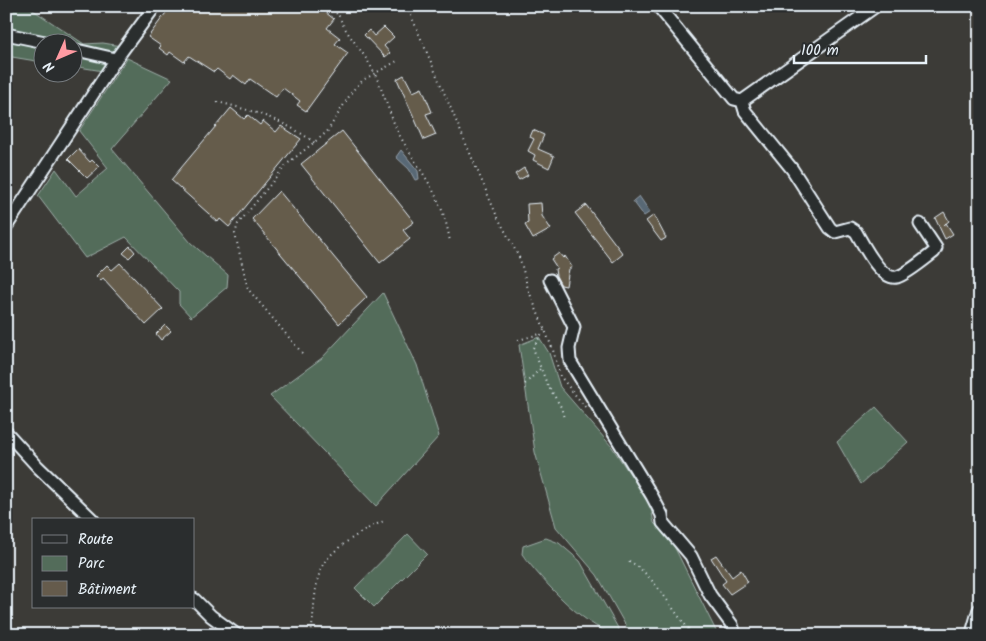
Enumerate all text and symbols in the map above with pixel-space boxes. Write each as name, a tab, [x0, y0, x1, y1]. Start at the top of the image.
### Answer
north arrow	[32, 32, 82, 82]
scale bar	[794, 32, 926, 64]
text: 100 m	[801, 39, 839, 63]
text: N	[38, 55, 60, 77]
legend	[32, 518, 195, 608]
text: Route	[78, 528, 114, 552]
text: Parc	[78, 552, 105, 576]
text: Bâtiment	[78, 578, 137, 602]

